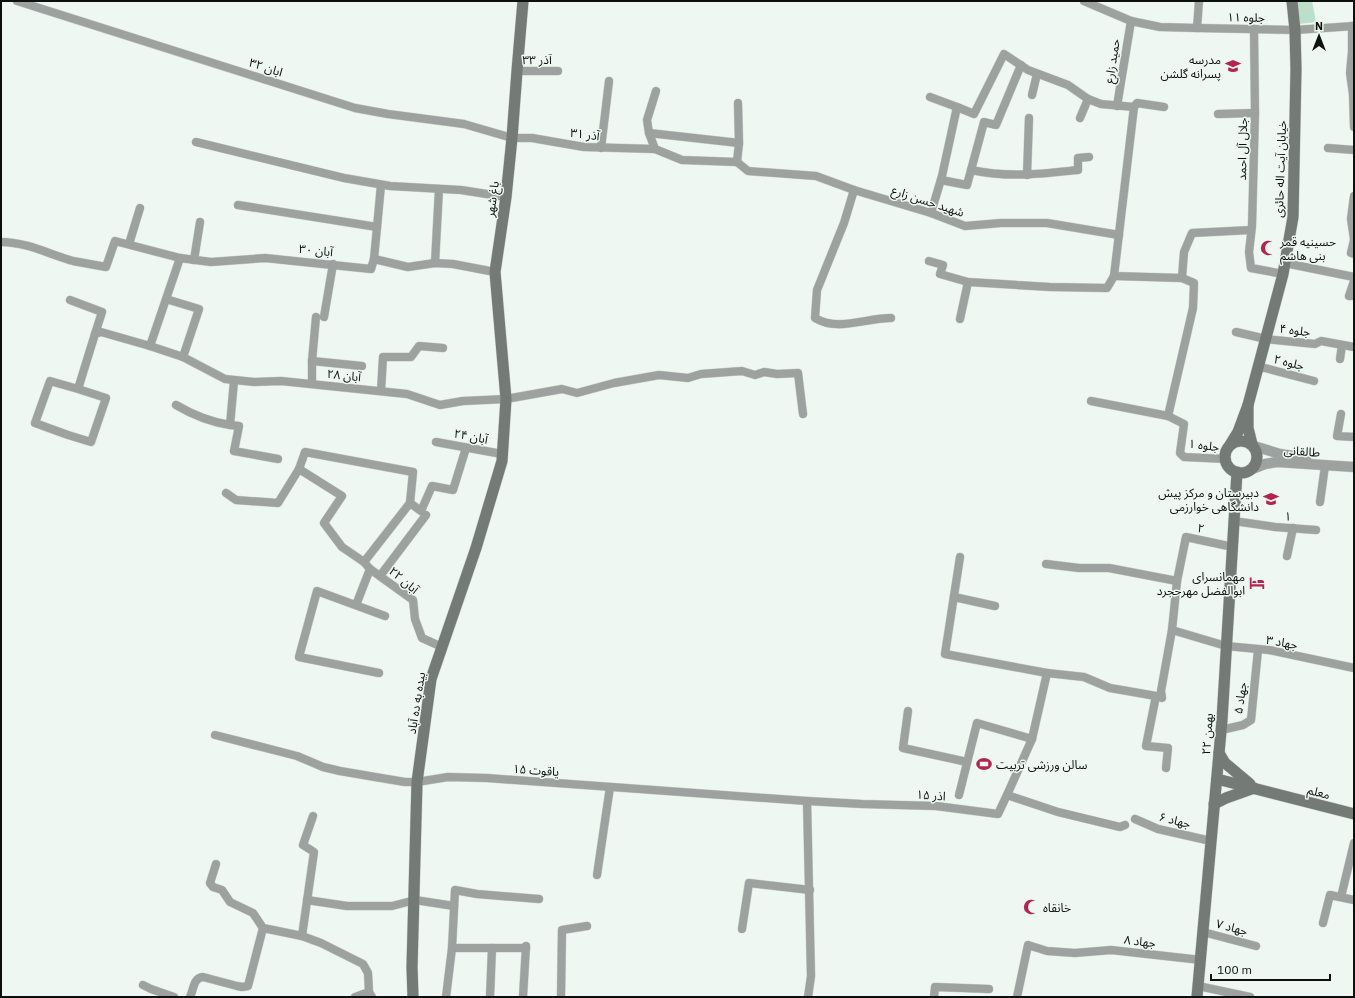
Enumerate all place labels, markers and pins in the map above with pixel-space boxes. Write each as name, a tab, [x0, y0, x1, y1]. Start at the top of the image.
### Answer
place label: مدرسه پسرانه گلشن	[1161, 52, 1221, 82]
school or university icon: مدرسه پسرانه گلشن	[1224, 57, 1242, 75]
place label: حسینیه قمر بنی هاشم	[1279, 234, 1336, 265]
mosque icon: حسینیه قمر بنی هاشم	[1259, 239, 1277, 257]
place label: دبیرستان و مرکز پیش دانشگاهی خوارزمی	[1158, 485, 1259, 514]
school or university icon: دبیرستان و مرکز پیش دانشگاهی خوارزمی	[1262, 490, 1280, 508]
place label: مهمانسرای ابوالفضل مهرحجرد	[1157, 569, 1245, 598]
hotel icon: مهمانسرای ابوالفضل مهرحجرد	[1248, 574, 1266, 592]
sports icon: سالن ورزشی تربیت	[975, 755, 993, 773]
place label: سالن ورزشی تربیت	[996, 757, 1087, 772]
mosque icon: خانقاه	[1022, 898, 1040, 916]
place label: خانقاه	[1043, 900, 1071, 915]

